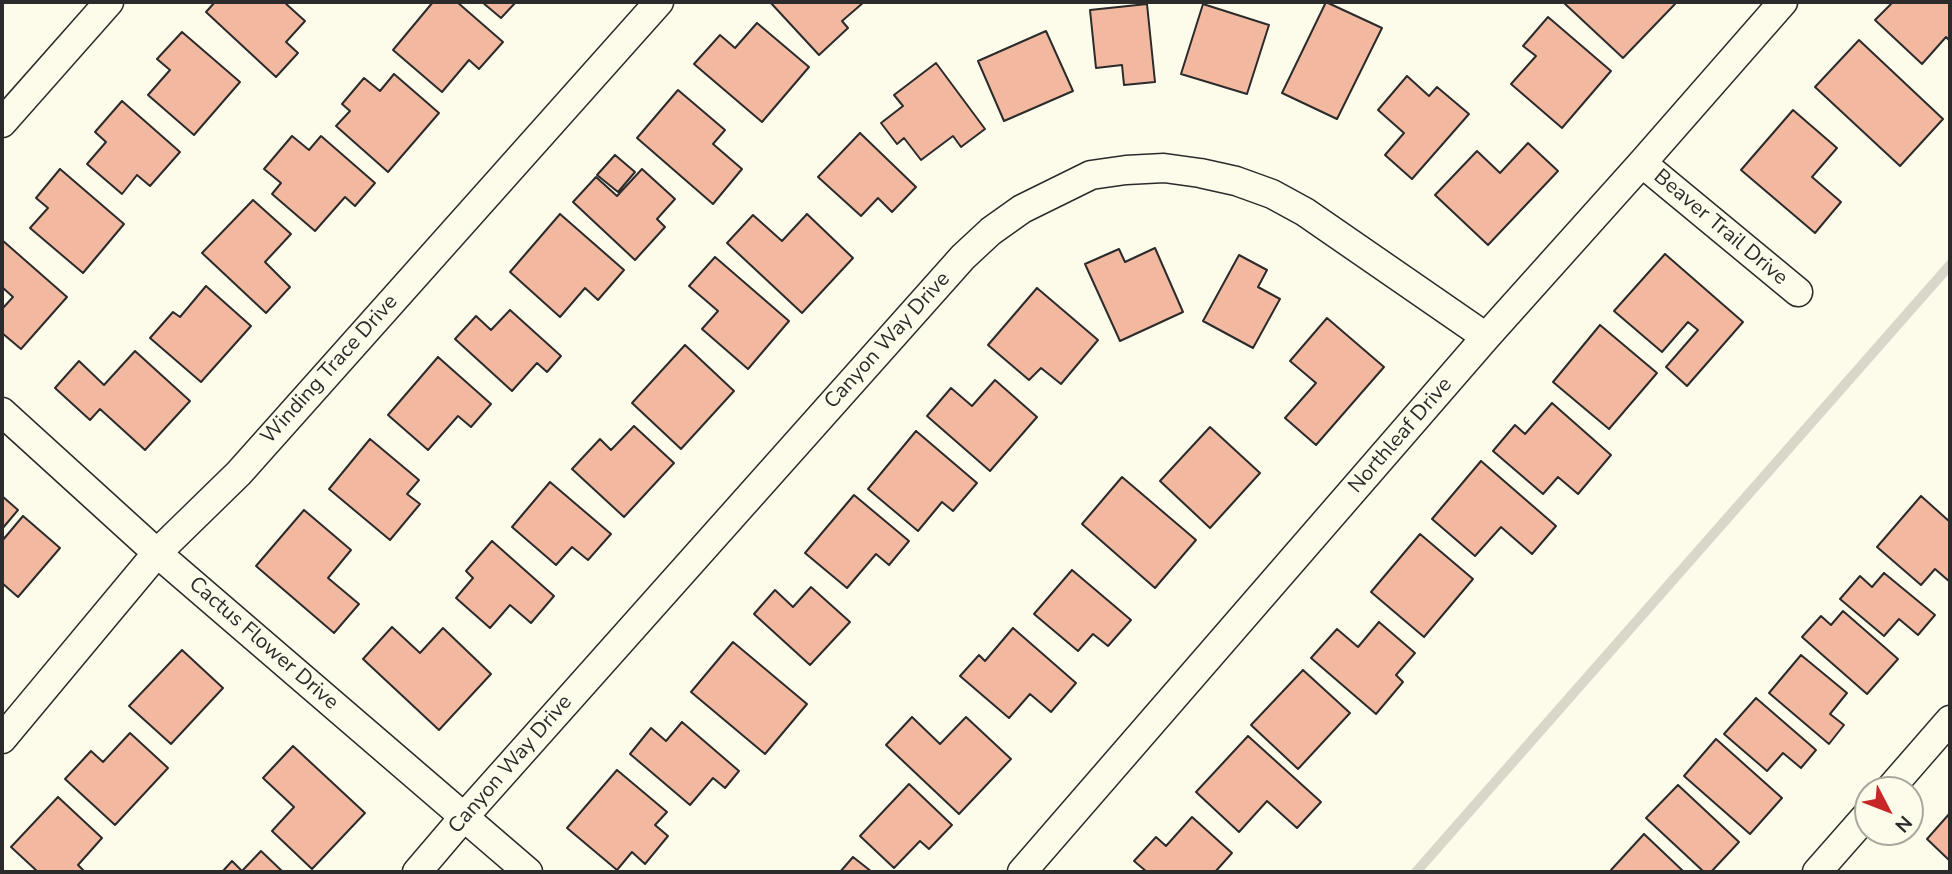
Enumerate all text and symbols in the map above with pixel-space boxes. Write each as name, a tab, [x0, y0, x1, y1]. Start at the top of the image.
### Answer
street label: Beaver Trail Drive	[1648, 165, 1792, 291]
street label: Canyon Way Drive	[820, 267, 956, 415]
street label: Winding Trace Drive	[256, 290, 404, 450]
street label: Northleaf Drive	[1344, 373, 1458, 499]
street label: Cactus Flower Drive	[183, 572, 343, 716]
street label: Canyon Way Drive	[444, 691, 578, 839]
north arrow	[1854, 776, 1924, 846]
text: N	[1889, 810, 1918, 838]

